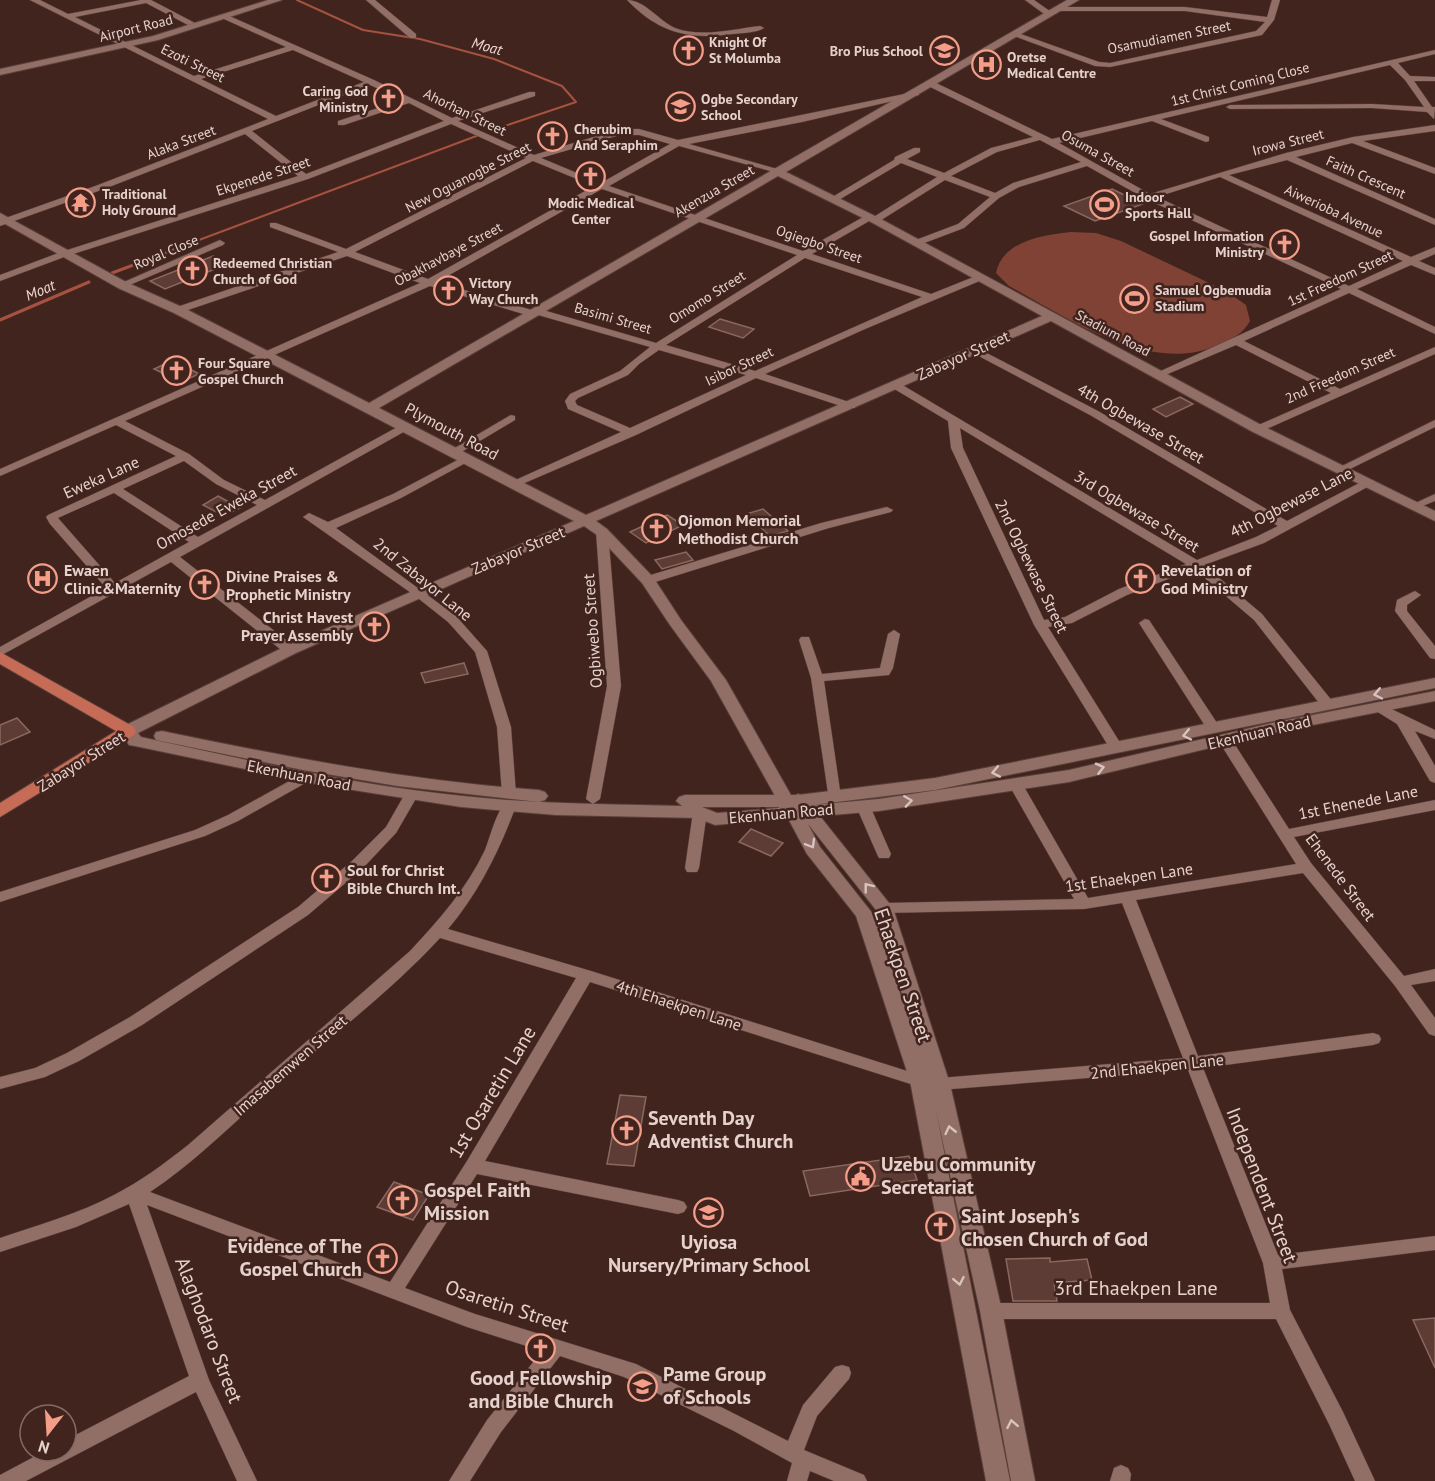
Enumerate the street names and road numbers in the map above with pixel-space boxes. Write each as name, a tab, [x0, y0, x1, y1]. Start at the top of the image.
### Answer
street label: Airport Road	[97, 10, 175, 46]
street label: Osamudiamen Street	[1106, 16, 1232, 58]
street label: Ezoti Street	[158, 40, 228, 86]
street label: 1st Christ Coming Close	[1169, 58, 1311, 110]
street label: Ahorhan Street	[421, 84, 510, 140]
street label: Alaka Street	[144, 121, 218, 163]
street label: Irowa Street	[1250, 124, 1326, 160]
street label: Osuma Street	[1058, 126, 1138, 181]
street label: New Oguanogbe Street	[402, 137, 534, 216]
street label: Faith Crescent	[1323, 151, 1409, 203]
street label: Ekpenede Street	[214, 152, 313, 200]
street label: Akenzua Street	[671, 161, 758, 221]
street label: Aiwerioba Avenue	[1282, 180, 1386, 242]
street label: Obakhavbaye Street	[391, 218, 505, 290]
street label: Ogiegbo Street	[774, 221, 865, 267]
street label: Royal Close	[131, 230, 201, 274]
street label: 1st Freedom Street	[1285, 246, 1396, 310]
street label: Omomo Street	[665, 266, 749, 328]
street label: Basimi Street	[572, 298, 654, 338]
street label: Stadium Road	[1072, 306, 1154, 360]
street label: Zabayor Street	[914, 325, 1013, 384]
street label: Isibor Street	[702, 342, 776, 390]
street label: 2nd Freedom Street	[1282, 343, 1398, 407]
street label: 4th Ogbewase Street	[1074, 379, 1208, 468]
street label: Plymouth Road	[402, 398, 502, 464]
street label: Eweka Lane	[60, 451, 142, 503]
street label: Omosede Eweka Street	[152, 460, 300, 554]
street label: 4th Ogbewase Lane	[1226, 462, 1356, 542]
street label: 3rd Ogbewase Street	[1071, 466, 1204, 557]
street label: 2nd Ogbewase Street	[991, 496, 1073, 637]
street label: Zabayor Street	[468, 521, 568, 579]
street label: 2nd Zabayor Lane	[370, 533, 476, 625]
street label: Ogbiwebo Street	[578, 573, 606, 689]
street label: Ekenhuan Road	[1206, 710, 1312, 754]
street label: Zabayor Street	[34, 726, 129, 796]
street label: Ekenhuan Road	[245, 755, 353, 795]
street label: 1st Ehenede Lane	[1297, 781, 1419, 823]
street label: Ekenhuan Road	[728, 798, 834, 828]
street label: Ehenede Street	[1302, 829, 1381, 925]
street label: 1st Ehaekpen Lane	[1064, 858, 1194, 896]
street label: Ehaekpen Street	[868, 905, 938, 1045]
street label: 4th Ehaekpen Lane	[614, 975, 744, 1035]
street label: Imasabemwen Street	[229, 1010, 351, 1120]
street label: 1st Osaretin Lane	[442, 1021, 542, 1163]
street label: 2nd Ehaekpen Lane	[1089, 1049, 1225, 1083]
street label: Independent Street	[1220, 1103, 1304, 1267]
street label: Alaghodaro Street	[169, 1253, 249, 1407]
street label: Osaretin Street	[442, 1274, 572, 1338]
street label: 3rd Ehaekpen Lane	[1054, 1275, 1218, 1301]

